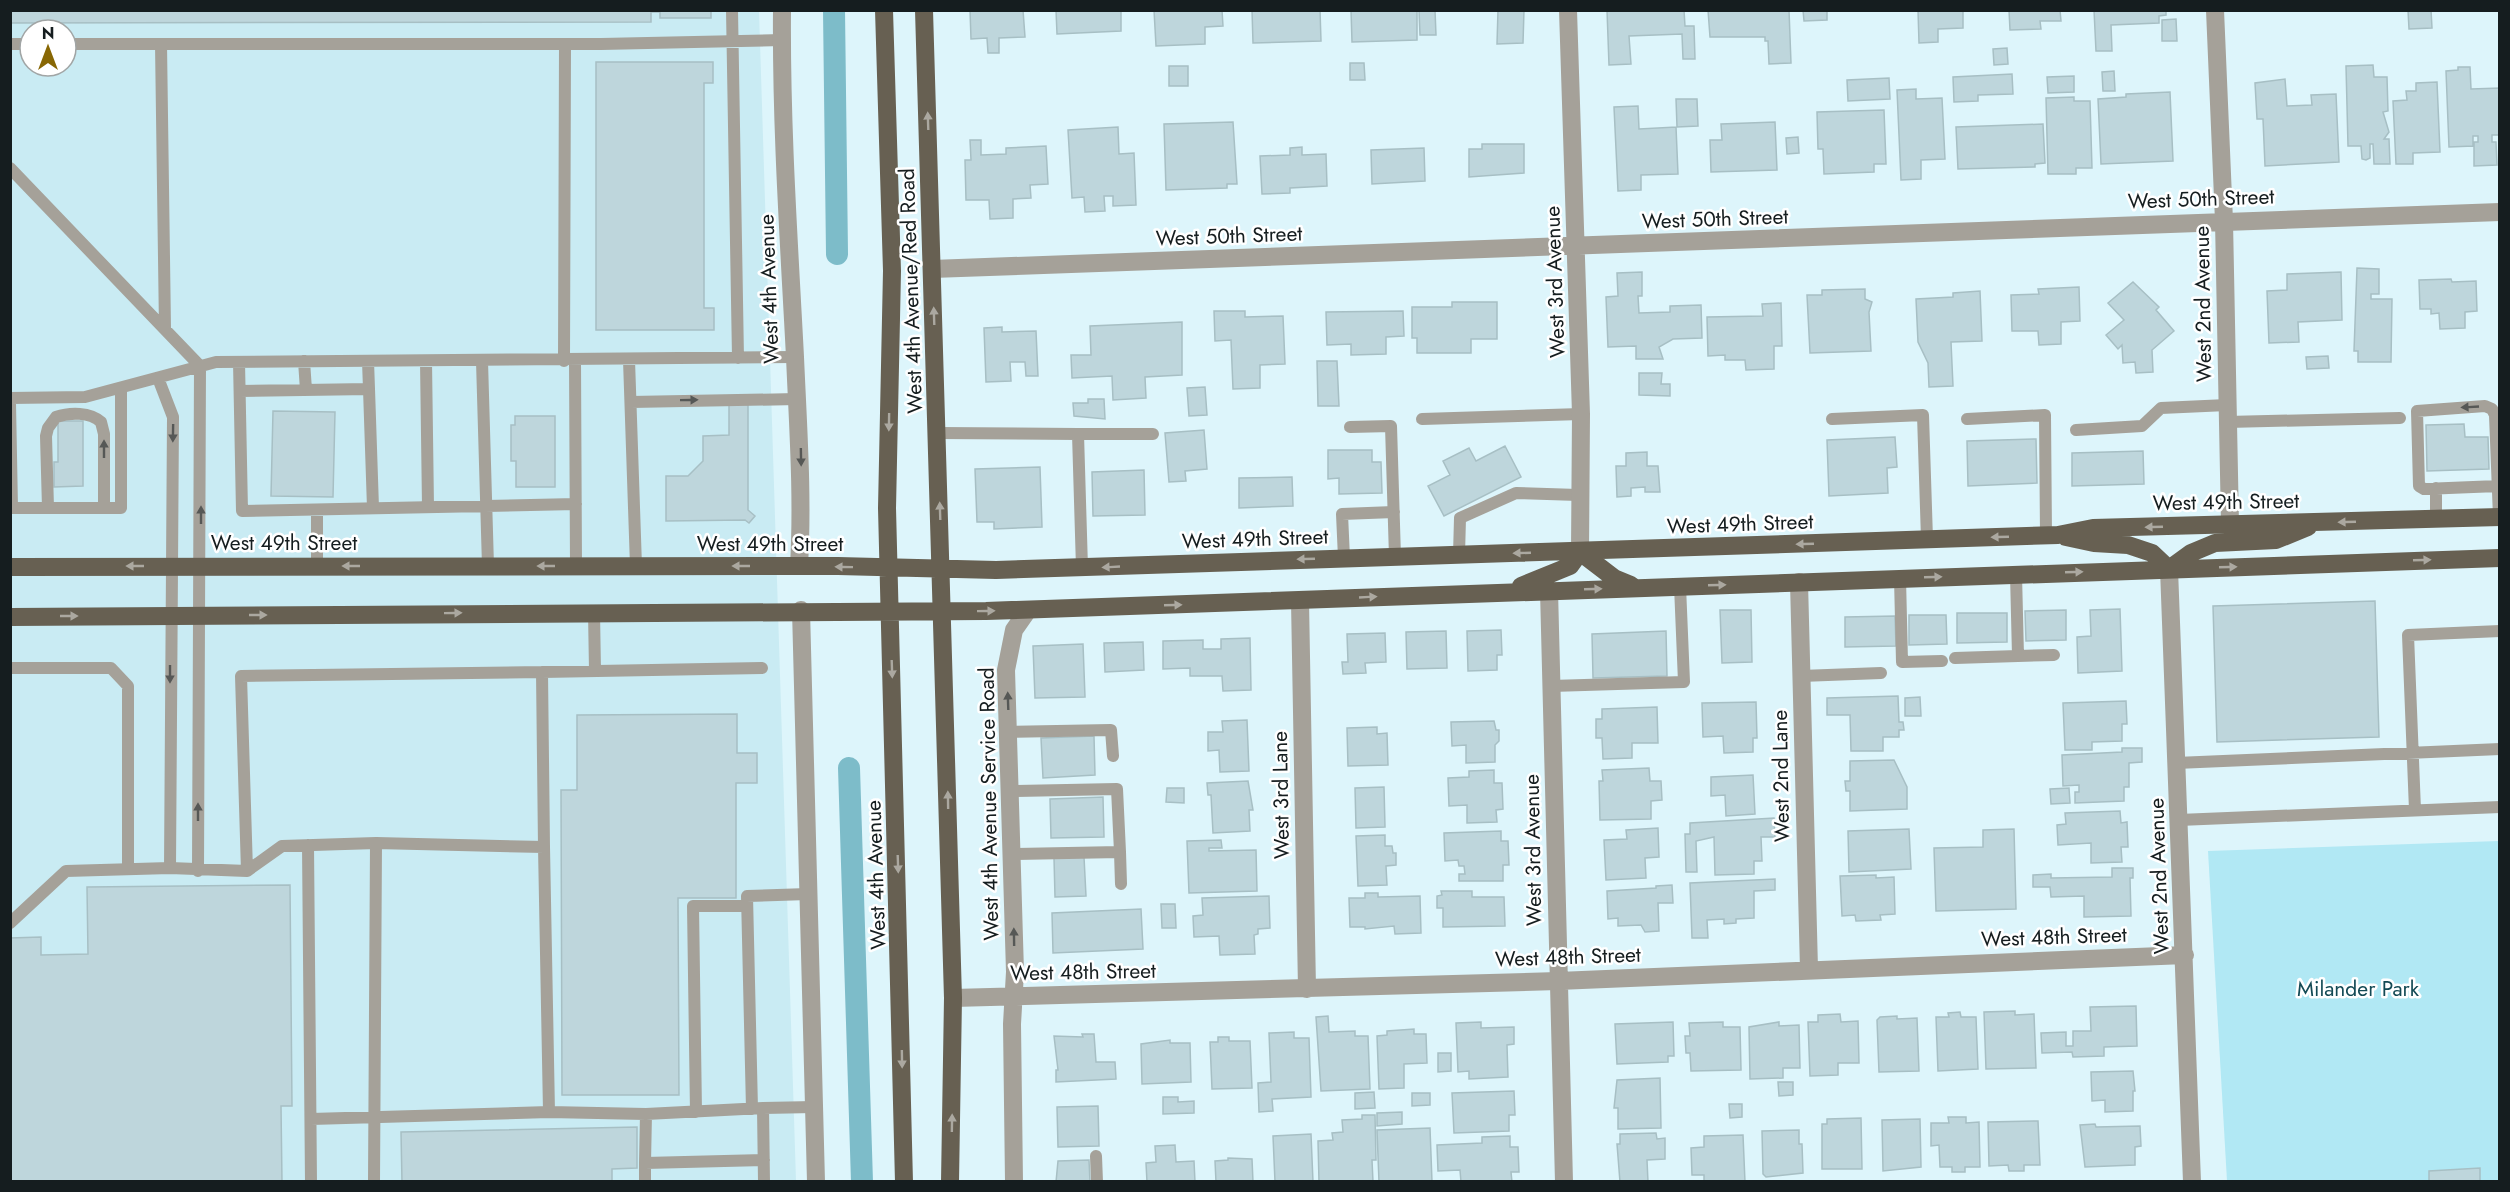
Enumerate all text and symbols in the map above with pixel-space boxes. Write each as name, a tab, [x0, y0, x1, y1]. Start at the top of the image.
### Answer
north arrow	[18, 18, 78, 78]
text: N	[42, 22, 54, 45]
one-way arrow	[923, 111, 932, 130]
street label: West 4th Avenue/Red Road	[892, 168, 930, 414]
street label: West 50th Street	[2127, 181, 2275, 217]
street label: West 50th Street	[1641, 201, 1789, 237]
street label: West 3rd Avenue	[1537, 205, 1573, 359]
street label: West 4th Avenue	[751, 213, 787, 364]
street label: West 50th Street	[1155, 218, 1303, 254]
street label: West 2nd Avenue	[2187, 225, 2219, 382]
one-way arrow	[929, 306, 938, 325]
one-way arrow	[680, 396, 699, 405]
one-way arrow	[2460, 403, 2479, 412]
one-way arrow	[884, 412, 893, 431]
one-way arrow	[168, 424, 178, 443]
one-way arrow	[99, 440, 109, 459]
one-way arrow	[796, 447, 805, 466]
street label: West 49th Street	[2152, 486, 2300, 518]
one-way arrow	[936, 501, 945, 520]
one-way arrow	[196, 506, 206, 525]
street label: West 49th Street	[1666, 506, 1814, 542]
one-way arrow	[2337, 517, 2356, 526]
street label: West 49th Street	[1181, 521, 1329, 557]
one-way arrow	[2144, 522, 2163, 531]
street label: West 49th Street	[211, 528, 357, 558]
street label: West 49th Street	[697, 529, 843, 559]
one-way arrow	[1990, 532, 2009, 541]
one-way arrow	[1795, 539, 1814, 548]
one-way arrow	[1512, 549, 1531, 558]
one-way arrow	[1296, 555, 1315, 564]
one-way arrow	[2413, 556, 2432, 565]
one-way arrow	[125, 561, 144, 571]
one-way arrow	[341, 561, 360, 571]
one-way arrow	[536, 561, 555, 571]
one-way arrow	[731, 561, 750, 571]
one-way arrow	[834, 562, 853, 571]
one-way arrow	[1101, 562, 1120, 571]
one-way arrow	[2218, 562, 2237, 572]
one-way arrow	[2065, 567, 2084, 577]
one-way arrow	[1924, 573, 1943, 582]
one-way arrow	[1708, 580, 1727, 589]
one-way arrow	[1584, 584, 1603, 593]
one-way arrow	[1358, 593, 1377, 602]
one-way arrow	[1163, 600, 1182, 610]
one-way arrow	[977, 606, 996, 616]
one-way arrow	[444, 609, 463, 618]
one-way arrow	[249, 610, 268, 620]
one-way arrow	[59, 611, 78, 621]
one-way arrow	[888, 660, 897, 679]
one-way arrow	[165, 665, 175, 684]
street label: West 4th Avenue Service Road	[972, 667, 1006, 941]
one-way arrow	[1003, 691, 1012, 710]
street label: West 2nd Lane	[1765, 709, 1797, 842]
street label: West 3rd Lane	[1265, 731, 1297, 859]
street label: West 3rd Avenue	[1517, 774, 1549, 926]
one-way arrow	[944, 791, 953, 810]
street label: West 2nd Avenue	[2141, 797, 2177, 955]
street label: West 4th Avenue	[858, 799, 894, 950]
one-way arrow	[193, 803, 203, 822]
one-way arrow	[893, 855, 902, 874]
street label: West 48th Street	[1981, 919, 2127, 955]
one-way arrow	[1010, 928, 1019, 947]
street label: West 48th Street	[1495, 939, 1641, 975]
street label: West 48th Street	[1010, 956, 1156, 988]
park label: Milander Park	[2297, 974, 2420, 1004]
one-way arrow	[897, 1050, 907, 1069]
one-way arrow	[947, 1114, 957, 1133]

